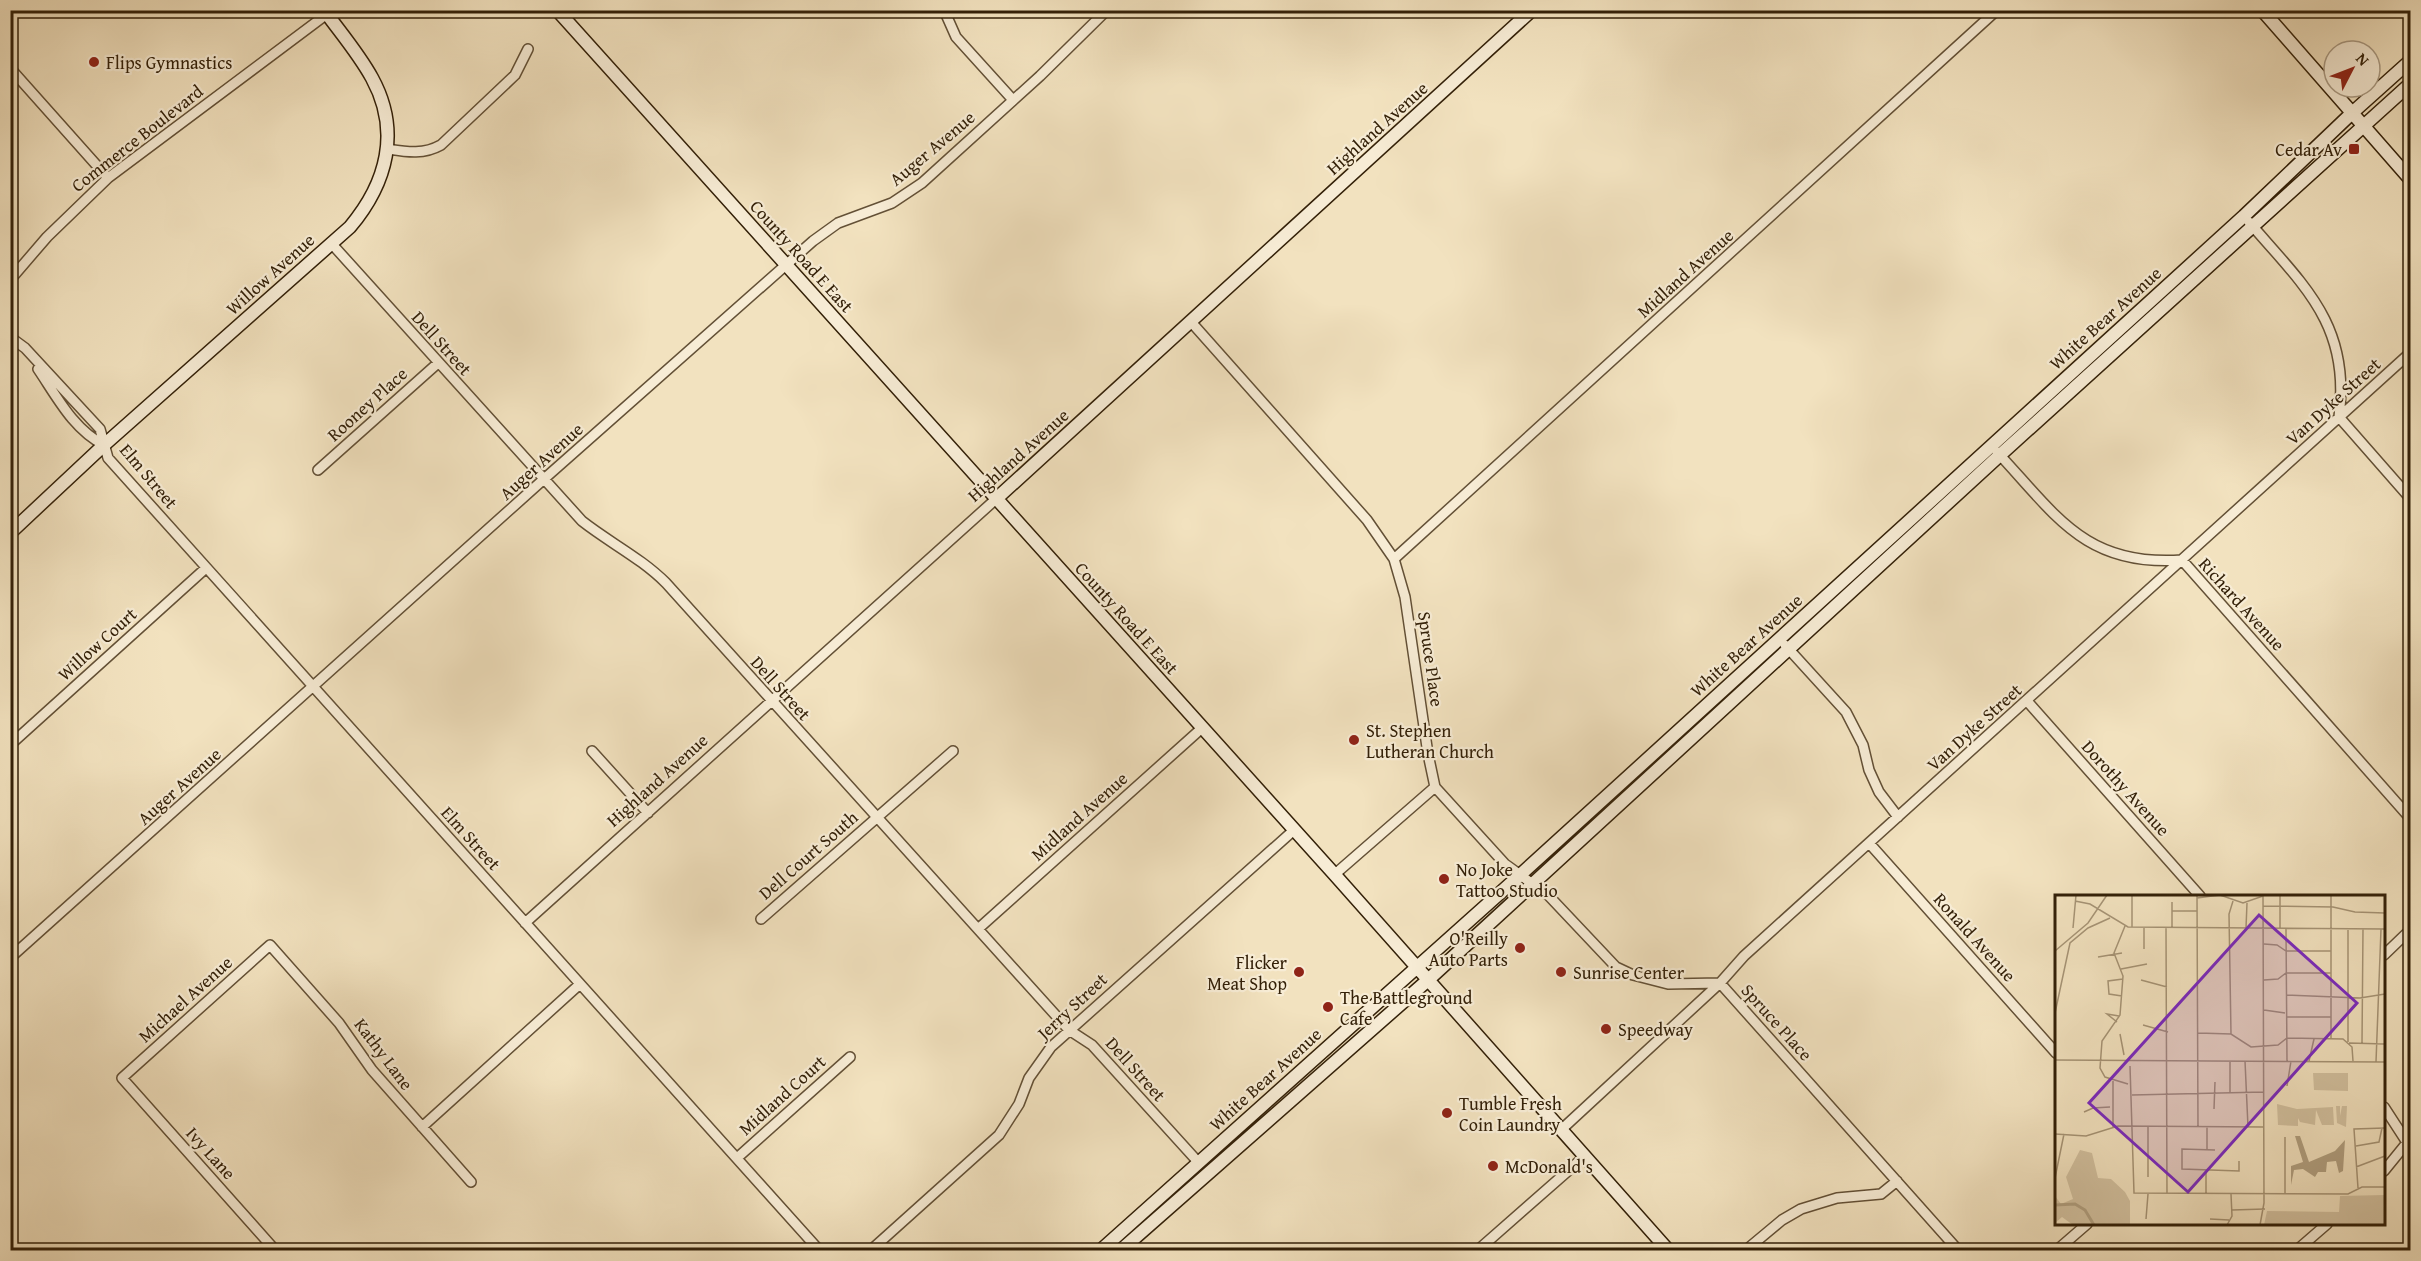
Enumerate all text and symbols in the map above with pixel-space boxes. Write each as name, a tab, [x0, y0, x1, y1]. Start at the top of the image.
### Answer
north arrow	[2322, 39, 2382, 99]
text: N	[2351, 47, 2376, 71]
place label: Flips Gymnastics	[106, 49, 232, 76]
marker: Flips Gymnastics	[87, 55, 101, 69]
street label: Highland Avenue	[1320, 75, 1434, 181]
street label: Commerce Boulevard	[65, 78, 209, 198]
street label: Auger Avenue	[883, 104, 981, 192]
place label: Cedar Av	[2275, 136, 2342, 163]
marker: Cedar Av	[2347, 142, 2361, 156]
street label: County Road E East	[744, 193, 861, 319]
street label: Midland Avenue	[1631, 222, 1739, 324]
street label: Willow Avenue	[220, 227, 320, 321]
street label: White Bear Avenue	[2043, 260, 2167, 376]
street label: Dell Street	[406, 305, 479, 382]
street label: Van Dyke Street	[2279, 350, 2387, 451]
street label: Rooney Place	[321, 361, 413, 447]
street label: Highland Avenue	[961, 402, 1075, 508]
street label: Auger Avenue	[493, 416, 589, 506]
street label: Elm Street	[113, 437, 185, 515]
street label: Richard Avenue	[2193, 551, 2291, 657]
street label: County Road E East	[1069, 555, 1186, 681]
street label: White Bear Avenue	[1684, 587, 1808, 703]
street label: Willow Court	[51, 601, 143, 687]
street label: Spruce Place	[1411, 610, 1451, 708]
street label: Dell Street	[745, 650, 818, 727]
street label: Van Dyke Street	[1920, 676, 2028, 777]
place label: St. Stephen Lutheran Church	[1366, 717, 1494, 765]
street label: Highland Avenue	[600, 727, 714, 833]
marker: St. Stephen Lutheran Church	[1347, 733, 1361, 747]
street label: Dorothy Avenue	[2075, 734, 2177, 842]
street label: Auger Avenue	[131, 741, 227, 831]
street label: Midland Avenue	[1025, 765, 1133, 867]
street label: Elm Street	[435, 800, 508, 877]
street label: Dell Court South	[752, 804, 864, 906]
place label: No Joke Tattoo Studio	[1456, 856, 1558, 904]
marker: No Joke Tattoo Studio	[1437, 872, 1451, 886]
street label: Ronald Avenue	[1927, 886, 2023, 988]
inset map	[2055, 895, 2385, 1225]
place label: O'Reilly Auto Parts	[1429, 925, 1508, 973]
marker: O'Reilly Auto Parts	[1513, 941, 1527, 955]
street label: Michael Avenue	[132, 949, 238, 1049]
place label: Flicker Meat Shop	[1207, 949, 1288, 997]
place label: Sunrise Center	[1573, 959, 1685, 986]
marker: Flicker Meat Shop	[1292, 965, 1306, 979]
marker: Sunrise Center	[1554, 965, 1568, 979]
street label: Jerry Street	[1029, 966, 1114, 1047]
street label: Spruce Place	[1735, 977, 1819, 1067]
place label: The Battleground Cafe	[1340, 984, 1473, 1032]
marker: The Battleground Cafe	[1321, 1000, 1335, 1014]
street label: Kathy Lane	[348, 1012, 420, 1096]
place label: Speedway	[1618, 1016, 1693, 1043]
street label: White Bear Avenue	[1203, 1021, 1327, 1137]
marker: Speedway	[1599, 1022, 1613, 1036]
street label: Dell Street	[1100, 1031, 1173, 1108]
street label: Midland Court	[732, 1048, 832, 1142]
place label: Tumble Fresh Coin Laundry	[1459, 1090, 1562, 1138]
marker: Tumble Fresh Coin Laundry	[1440, 1106, 1454, 1120]
street label: Ivy Lane	[180, 1120, 242, 1186]
place label: McDonald's	[1505, 1153, 1593, 1180]
marker: McDonald's	[1486, 1159, 1500, 1173]

